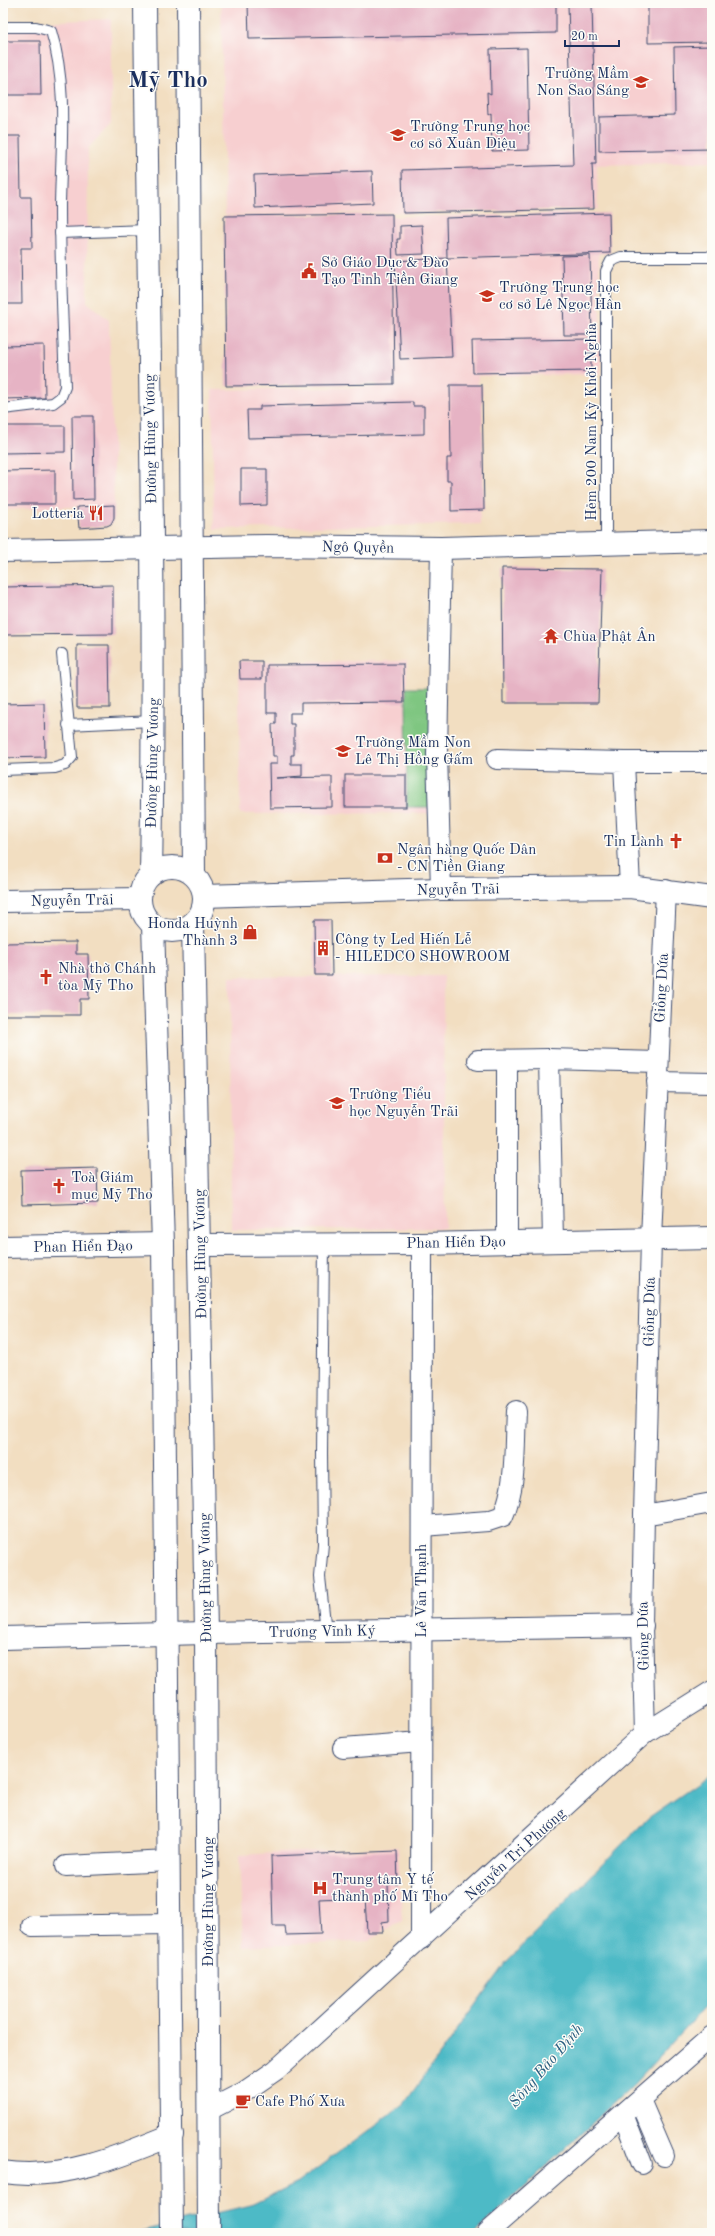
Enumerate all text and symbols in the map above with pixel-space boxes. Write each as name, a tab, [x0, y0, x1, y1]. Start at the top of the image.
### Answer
scale bar	[565, 22, 619, 48]
text: 20 m	[571, 31, 598, 43]
place label: Trường Mầm Non Sao Sáng	[536, 65, 629, 99]
district label: Mỹ Tho	[128, 69, 208, 92]
school or university icon: Trường Mầm Non Sao Sáng	[632, 73, 650, 91]
place label: Trường Trung học cơ sở Xuân Diệu	[410, 120, 531, 152]
school or university icon: Trường Trung học cơ sở Xuân Diệu	[389, 126, 407, 144]
place label: Sở Giáo Dục & Đào Tạo Tỉnh Tiền Giang	[321, 256, 458, 288]
public building icon: Sở Giáo Dục & Đào Tạo Tỉnh Tiền Giang	[300, 262, 318, 280]
place label: Trường Trung học cơ sở Lê Ngọc Hân	[499, 281, 622, 313]
school or university icon: Trường Trung học cơ sở Lê Ngọc Hân	[478, 287, 496, 305]
street label: Hẻm 200 Nam Kỳ Khởi Nghĩa	[585, 322, 600, 521]
street label: Đường Hùng Vương	[143, 374, 160, 504]
restaurant icon: Lotteria	[87, 504, 105, 522]
place label: Lotteria	[31, 507, 85, 522]
street label: Ngô Quyền	[322, 538, 394, 557]
temple icon: Chùa Phật Ân	[542, 627, 560, 645]
place label: Chùa Phật Ân	[563, 627, 656, 645]
street label: Đường Hùng Vương	[145, 698, 162, 828]
place label: Trường Mầm Non Lê Thị Hồng Gấm	[355, 734, 473, 768]
school or university icon: Trường Mầm Non Lê Thị Hồng Gấm	[334, 742, 352, 760]
church icon: Tin Lành	[667, 832, 685, 850]
place label: Tin Lành	[603, 835, 664, 850]
place label: Ngân hàng Quốc Dân - CN Tiền Giang	[397, 842, 536, 875]
bank icon: Ngân hàng Quốc Dân - CN Tiền Giang	[376, 849, 394, 867]
street label: Nguyễn Trãi	[416, 881, 500, 899]
street label: Nguyễn Trãi	[30, 892, 114, 910]
place label: Honda Huỳnh Thành 3	[147, 917, 238, 949]
shop icon: Honda Huỳnh Thành 3	[241, 923, 259, 941]
place label: Công ty Led Hiến Lễ - HILEDCO SHOWROOM	[335, 932, 510, 965]
building icon: Công ty Led Hiến Lễ - HILEDCO SHOWROOM	[314, 939, 332, 957]
street label: Giồng Dứa	[651, 952, 672, 1023]
place label: Nhà thờ Chánh tòa Mỹ Tho	[58, 962, 156, 994]
church icon: Nhà thờ Chánh tòa Mỹ Tho	[37, 968, 55, 986]
place label: Trường Tiểu học Nguyễn Trãi	[349, 1086, 458, 1120]
school or university icon: Trường Tiểu học Nguyễn Trãi	[328, 1094, 346, 1112]
place label: Toà Giám mục Mỹ Tho	[71, 1171, 153, 1203]
church icon: Toà Giám mục Mỹ Tho	[50, 1177, 68, 1195]
street label: Đường Hùng Vương	[193, 1189, 210, 1319]
street label: Phan Hiển Đạo	[406, 1233, 506, 1252]
street label: Phan Hiển Đạo	[33, 1237, 133, 1256]
street label: Giồng Dứa	[640, 1276, 659, 1347]
street label: Đường Hùng Vương	[198, 1513, 215, 1643]
street label: Lê Văn Thạnh	[415, 1544, 430, 1638]
street label: Giồng Dứa	[634, 1600, 653, 1671]
street label: Trương Vĩnh Ký	[268, 1624, 376, 1641]
street label: Nguyễn Tri Phương	[462, 1805, 569, 1904]
street label: Đường Hùng Vương	[202, 1837, 217, 1967]
place label: Trung tâm Y tế thành phố Mĩ Tho	[332, 1872, 448, 1905]
hospital icon: Trung tâm Y tế thành phố Mĩ Tho	[311, 1879, 329, 1897]
water label: Sông Bảo Định	[506, 2022, 587, 2111]
cafe icon: Cafe Phố Xưa	[234, 2092, 252, 2110]
place label: Cafe Phố Xưa	[255, 2094, 346, 2110]

